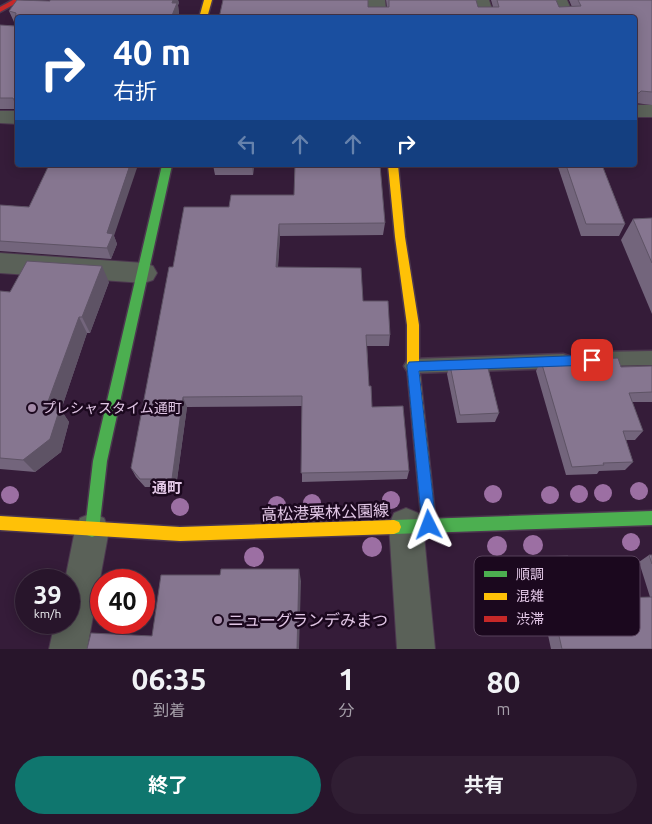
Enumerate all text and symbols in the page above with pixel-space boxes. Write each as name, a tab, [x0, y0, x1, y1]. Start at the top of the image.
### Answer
text: 40 m	[113, 32, 191, 72]
icon: right	[30, 35, 95, 100]
text: 右折	[113, 78, 157, 103]
icon: left	[233, 130, 261, 158]
icon: ahead	[286, 130, 314, 158]
icon: ahead	[339, 130, 367, 158]
icon: right	[392, 130, 420, 158]
pin	[571, 339, 613, 381]
icon: arrive	[578, 346, 606, 374]
place label: プレシャスタイム通町	[42, 400, 182, 416]
marker: プレシャスタイム通町	[26, 402, 38, 414]
district label: 通町	[152, 479, 182, 496]
position arrow	[402, 498, 454, 550]
street label: 高松港栗林公園線	[261, 501, 389, 523]
legend	[474, 556, 640, 636]
text: 順調	[516, 566, 544, 582]
speed limit sign: 40	[90, 569, 155, 634]
text: 39	[33, 581, 62, 609]
text: 混雑	[516, 588, 544, 604]
text: km/h	[34, 607, 61, 620]
place label: ニューグランデみまつ	[228, 611, 388, 629]
text: 渋滞	[516, 611, 544, 627]
marker: ニューグランデみまつ	[212, 614, 224, 626]
text: 06:35	[132, 662, 207, 696]
text: 1	[338, 662, 355, 696]
text: 80	[487, 665, 520, 699]
text: m	[497, 700, 510, 718]
text: 到着	[153, 701, 185, 719]
text: 分	[339, 701, 355, 719]
button: 終了	[15, 756, 321, 814]
button: 共有	[331, 756, 637, 814]

